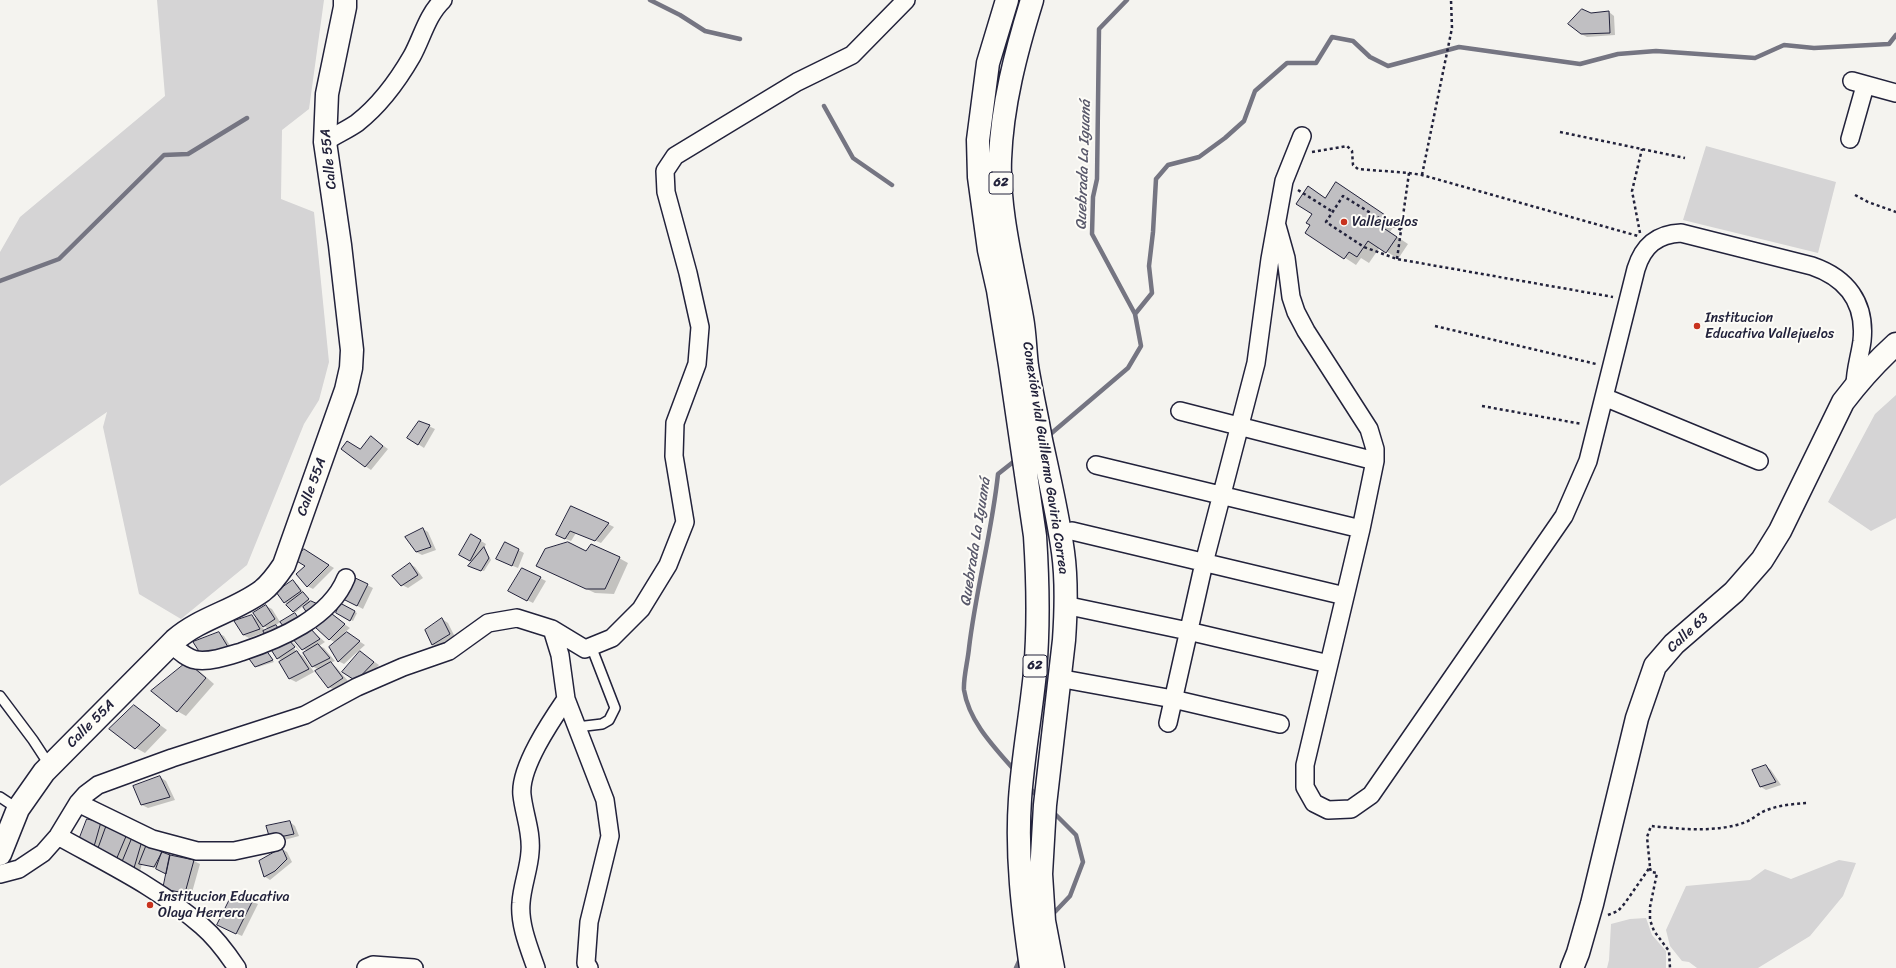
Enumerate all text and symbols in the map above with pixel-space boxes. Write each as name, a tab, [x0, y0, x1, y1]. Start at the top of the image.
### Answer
water label: Quebrada La Iguaná	[1073, 100, 1095, 230]
street label: Calle 55A	[317, 128, 341, 190]
road number: 62	[989, 172, 1013, 194]
place label: Vallejuelos	[1352, 214, 1418, 230]
marker: Vallejuelos	[1339, 217, 1349, 227]
place label: Institucion Educativa Vallejuelos	[1705, 310, 1834, 342]
marker: Institucion Educativa Vallejuelos	[1692, 321, 1702, 331]
street label: Conexión vial Guillermo Gaviria Correa	[1018, 341, 1072, 575]
street label: Calle 55A	[294, 456, 330, 518]
water label: Quebrada La Iguaná	[957, 477, 995, 607]
street label: Calle 63	[1664, 610, 1712, 656]
road number: 62	[1023, 655, 1047, 677]
street label: Calle 55A	[64, 697, 118, 751]
place label: Institucion Educativa Olaya Herrera	[158, 889, 290, 922]
marker: Institucion Educativa Olaya Herrera	[145, 900, 155, 910]

